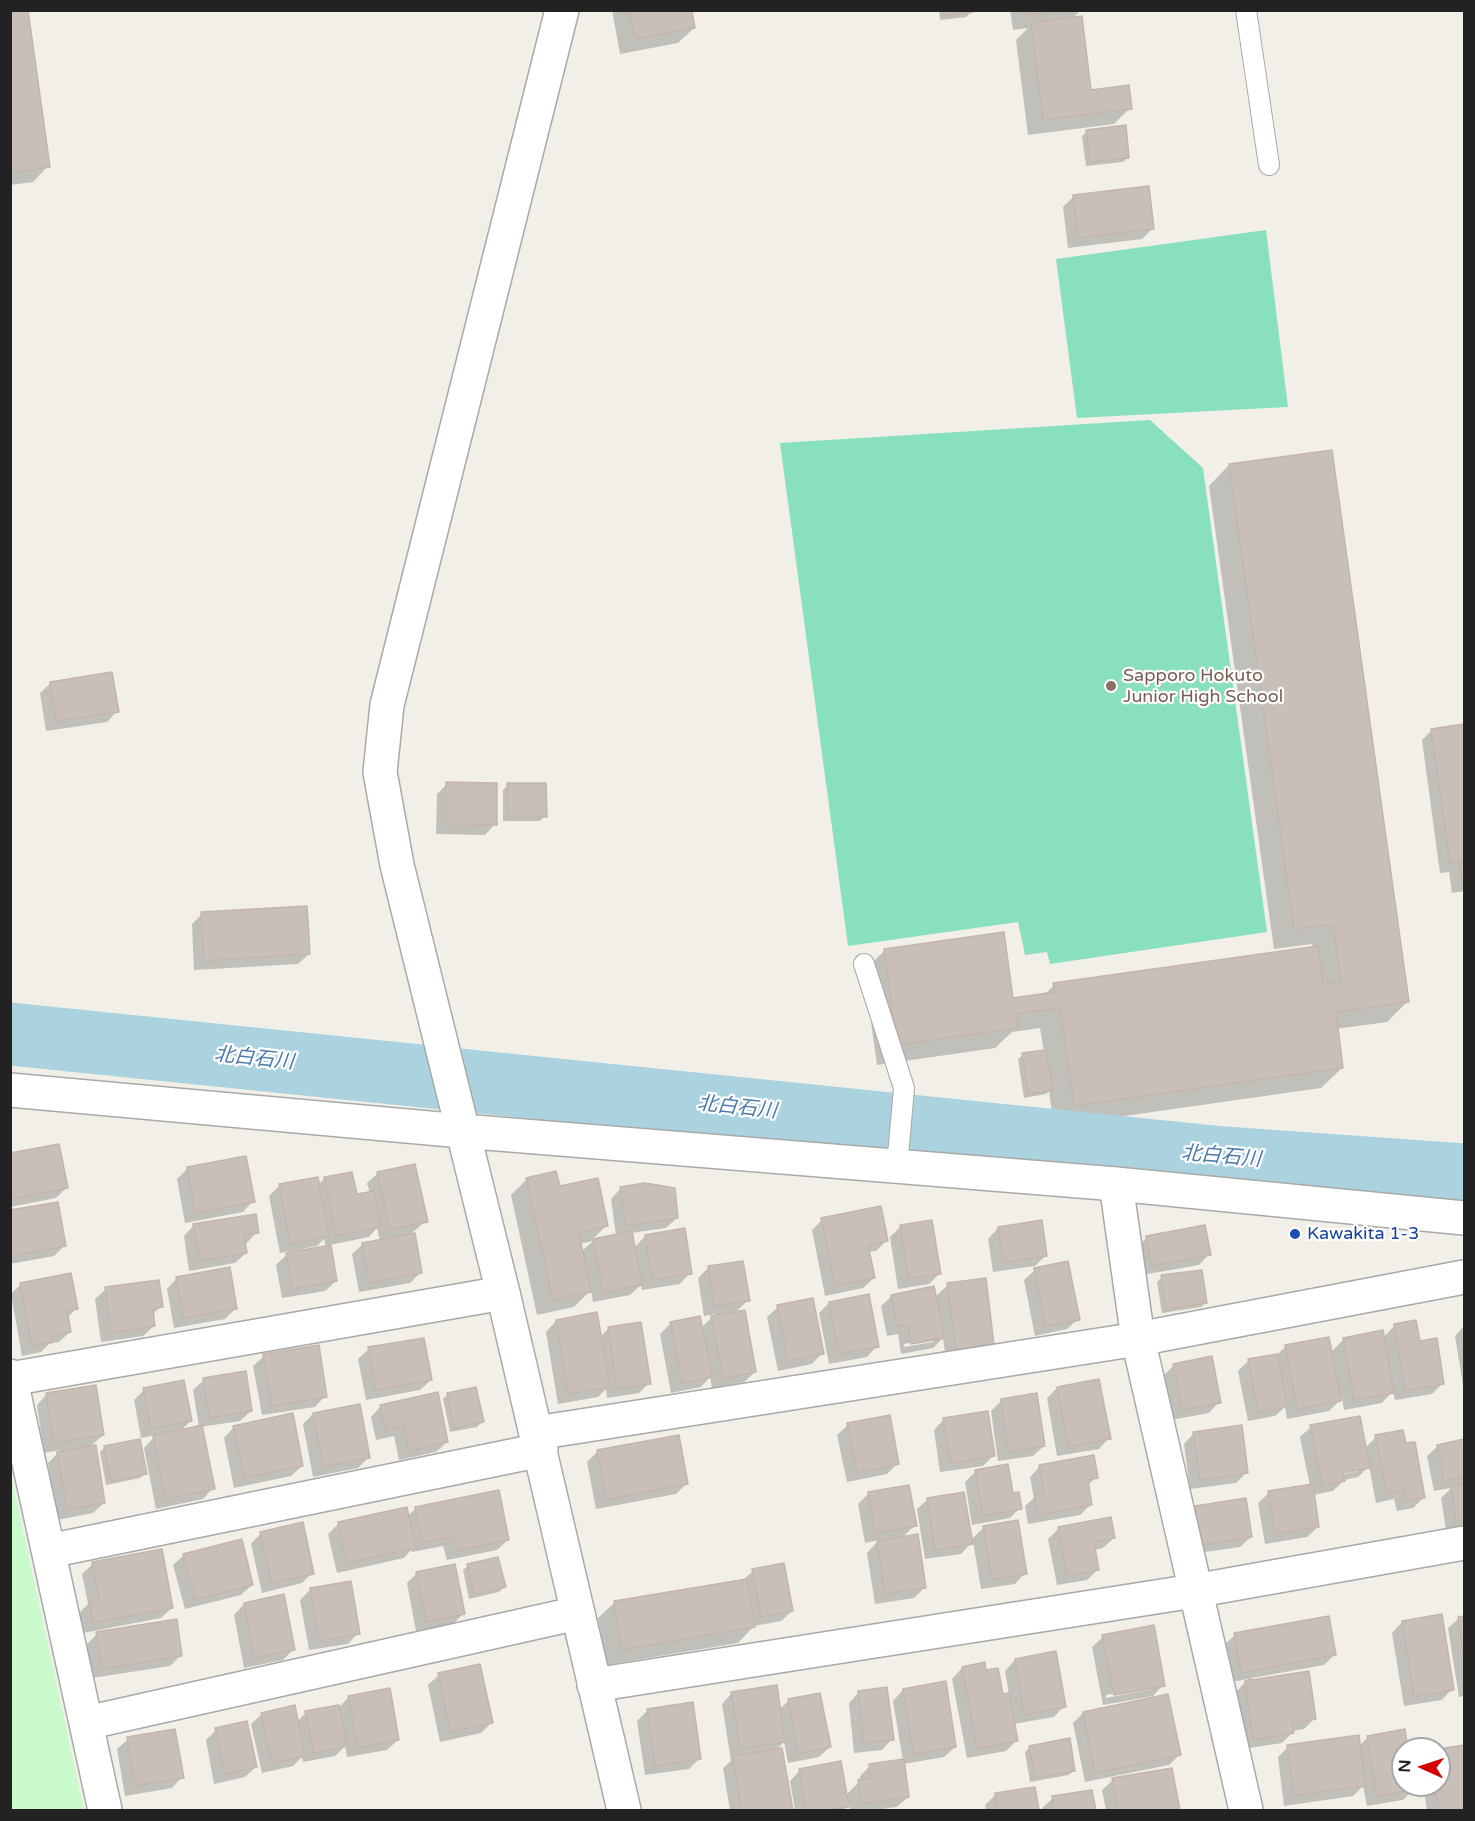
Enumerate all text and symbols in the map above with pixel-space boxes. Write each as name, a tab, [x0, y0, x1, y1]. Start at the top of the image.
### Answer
place label: Sapporo Hokuto Junior High School	[1123, 665, 1283, 708]
marker: Sapporo Hokuto Junior High School	[1104, 679, 1118, 693]
water label: 北白石川	[213, 1043, 295, 1075]
water label: 北白石川	[696, 1092, 778, 1124]
water label: 北白石川	[1180, 1142, 1262, 1172]
place label: Kawakita 1-3	[1307, 1223, 1419, 1245]
marker: Kawakita 1-3	[1288, 1227, 1302, 1241]
north arrow	[1391, 1737, 1451, 1797]
text: N	[1395, 1759, 1415, 1773]

